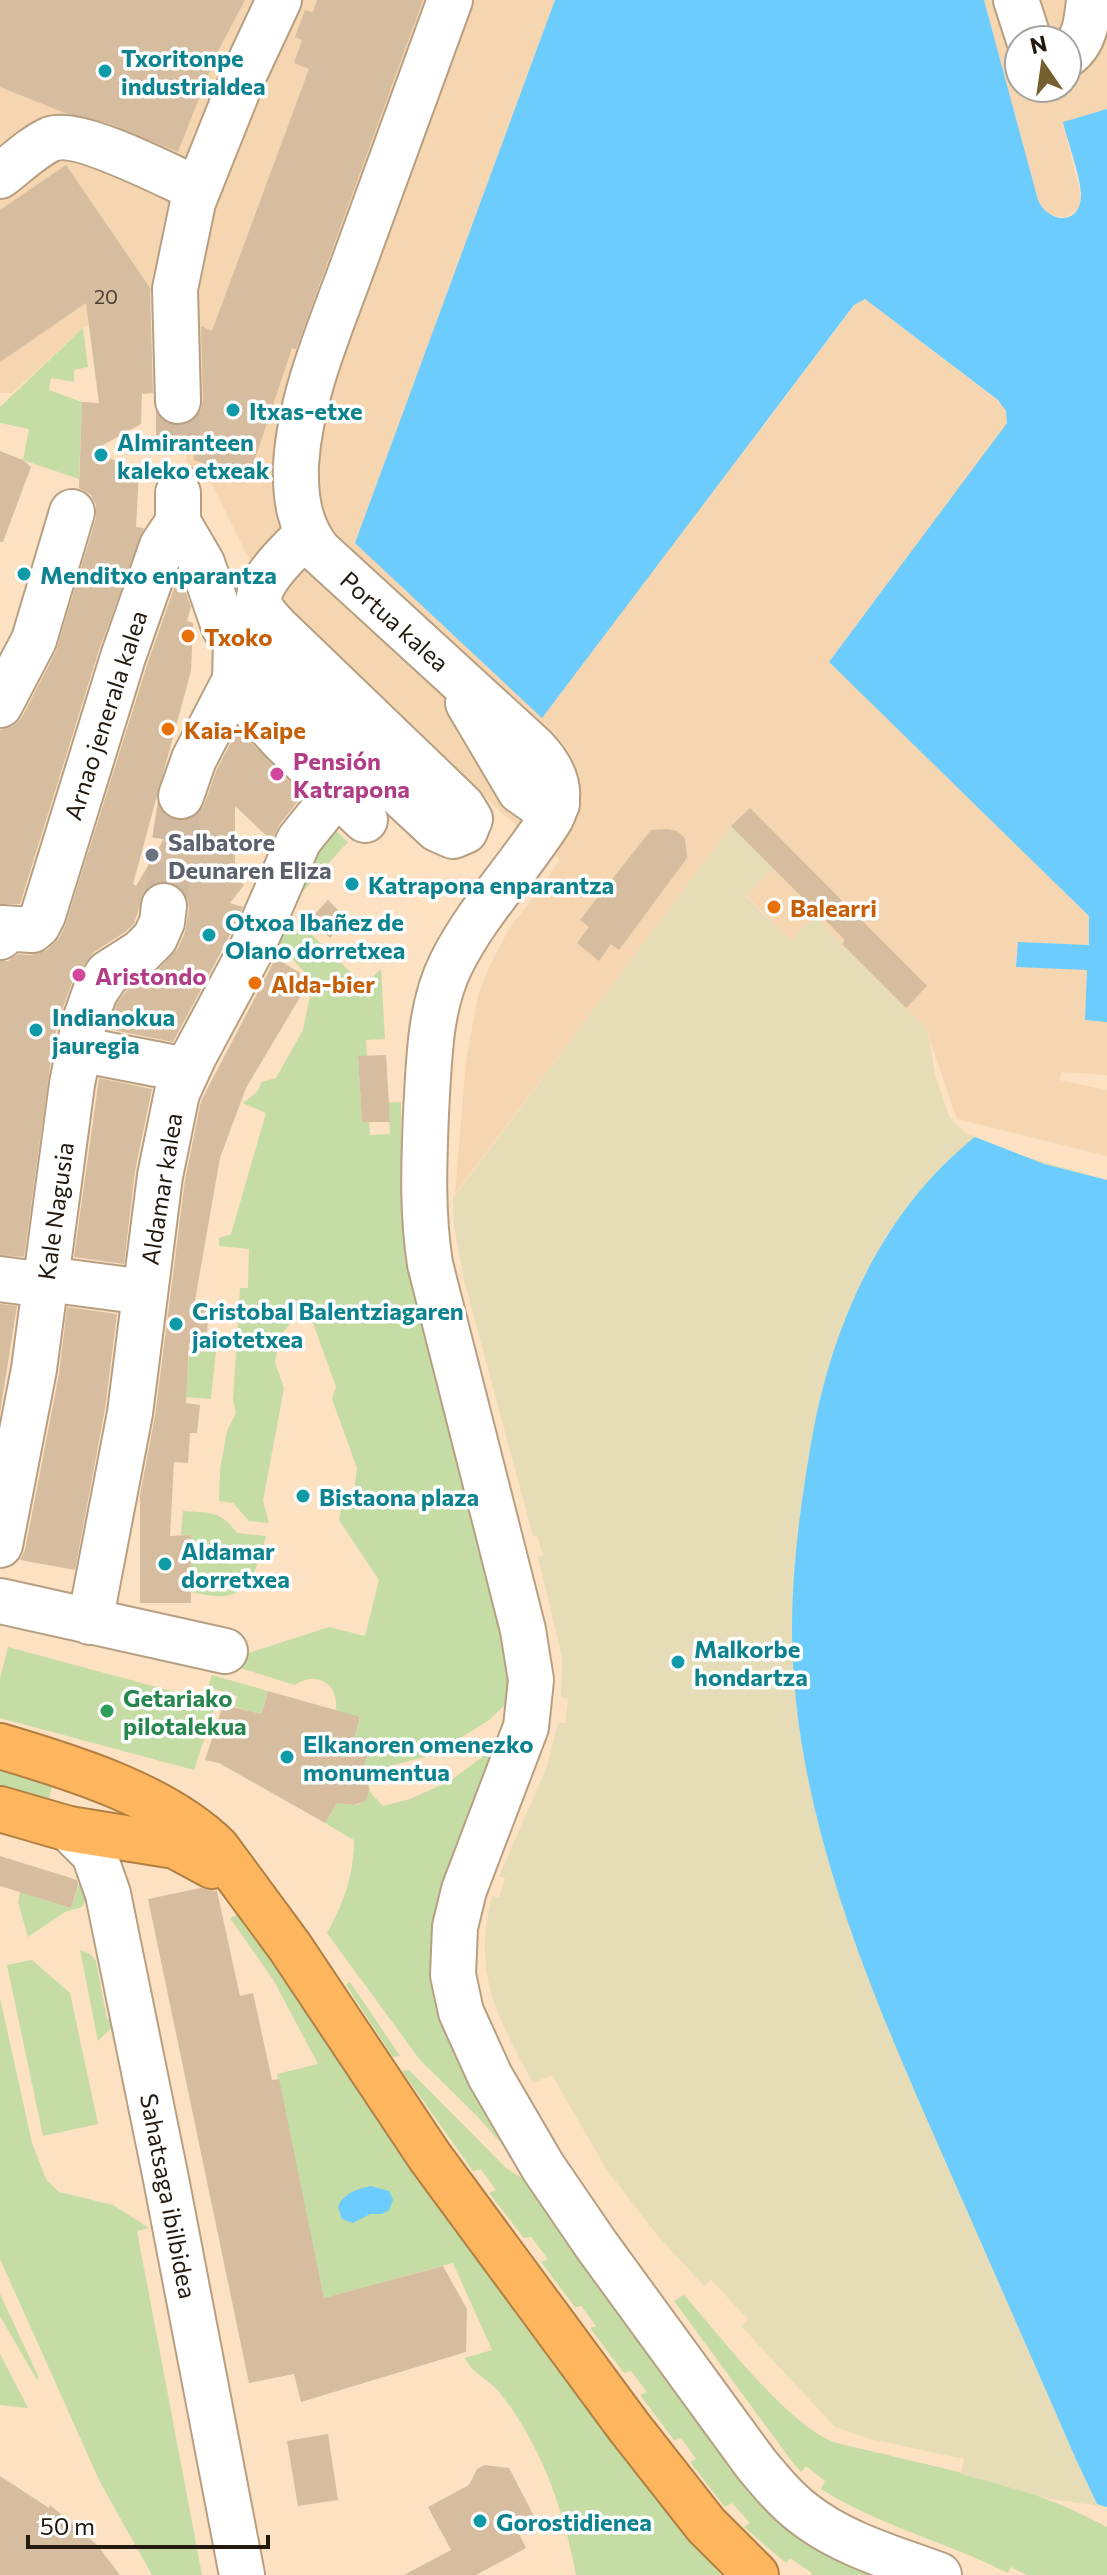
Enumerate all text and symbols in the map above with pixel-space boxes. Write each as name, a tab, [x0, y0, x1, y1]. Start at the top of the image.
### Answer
north arrow	[1003, 24, 1083, 104]
text: N	[1027, 29, 1049, 59]
place label: Txoritonpe industrialdea	[121, 43, 266, 100]
marker: Txoritonpe industrialdea	[96, 62, 114, 80]
house number: 20	[94, 284, 118, 308]
place label: Itxas-etxe	[249, 396, 363, 425]
marker: Itxas-etxe	[224, 401, 242, 419]
place label: Almiranteen kaleko etxeak	[117, 427, 270, 484]
marker: Almiranteen kaleko etxeak	[92, 446, 110, 464]
place label: Menditxo enparantza	[40, 560, 277, 589]
marker: Menditxo enparantza	[15, 565, 33, 583]
street label: Portua kalea	[335, 565, 455, 677]
street label: Arnao jenerala kalea	[57, 607, 153, 823]
place label: Txoko	[204, 622, 273, 651]
marker: Txoko	[179, 627, 197, 645]
place label: Kaia-Kaipe	[184, 715, 306, 744]
marker: Kaia-Kaipe	[159, 720, 177, 738]
place label: Pensión Katrapona	[293, 746, 410, 803]
marker: Pensión Katrapona	[268, 765, 286, 783]
place label: Salbatore Deunaren Eliza	[168, 827, 332, 884]
marker: Salbatore Deunaren Eliza	[143, 846, 161, 864]
place label: Katrapona enparantza	[368, 870, 614, 899]
marker: Katrapona enparantza	[343, 875, 361, 893]
place label: Balearri	[790, 893, 877, 922]
marker: Balearri	[765, 898, 783, 916]
place label: Otxoa Ibañez de Olano dorretxea	[225, 907, 405, 964]
marker: Otxoa Ibañez de Olano dorretxea	[200, 926, 218, 944]
place label: Aristondo	[95, 961, 207, 990]
marker: Aristondo	[70, 966, 88, 984]
place label: Alda-bier	[271, 969, 375, 998]
marker: Alda-bier	[246, 974, 264, 992]
place label: Indianokua jauregia	[51, 1002, 175, 1059]
marker: Indianokua jauregia	[27, 1021, 45, 1039]
street label: Aldamar kalea	[135, 1111, 187, 1267]
street label: Kale Nagusia	[31, 1140, 79, 1282]
place label: Cristobal Balentziagaren jaiotetxea	[191, 1296, 464, 1353]
marker: Cristobal Balentziagaren jaiotetxea	[167, 1315, 185, 1333]
place label: Bistaona plaza	[319, 1482, 479, 1511]
marker: Bistaona plaza	[294, 1487, 312, 1505]
place label: Aldamar dorretxea	[181, 1536, 290, 1593]
marker: Aldamar dorretxea	[156, 1555, 174, 1573]
place label: Malkorbe hondartza	[694, 1634, 808, 1691]
marker: Malkorbe hondartza	[669, 1653, 687, 1671]
place label: Getariako pilotalekua	[123, 1683, 247, 1740]
marker: Getariako pilotalekua	[98, 1702, 116, 1720]
place label: Elkanoren omenezko monumentua	[303, 1729, 533, 1786]
marker: Elkanoren omenezko monumentua	[278, 1748, 296, 1766]
street label: Sahatsaga ibilbidea	[135, 2091, 203, 2301]
scale bar	[28, 2499, 268, 2549]
place label: Gorostidienea	[496, 2507, 652, 2536]
text: 50 m	[40, 2511, 95, 2540]
marker: Gorostidienea	[471, 2512, 489, 2530]

